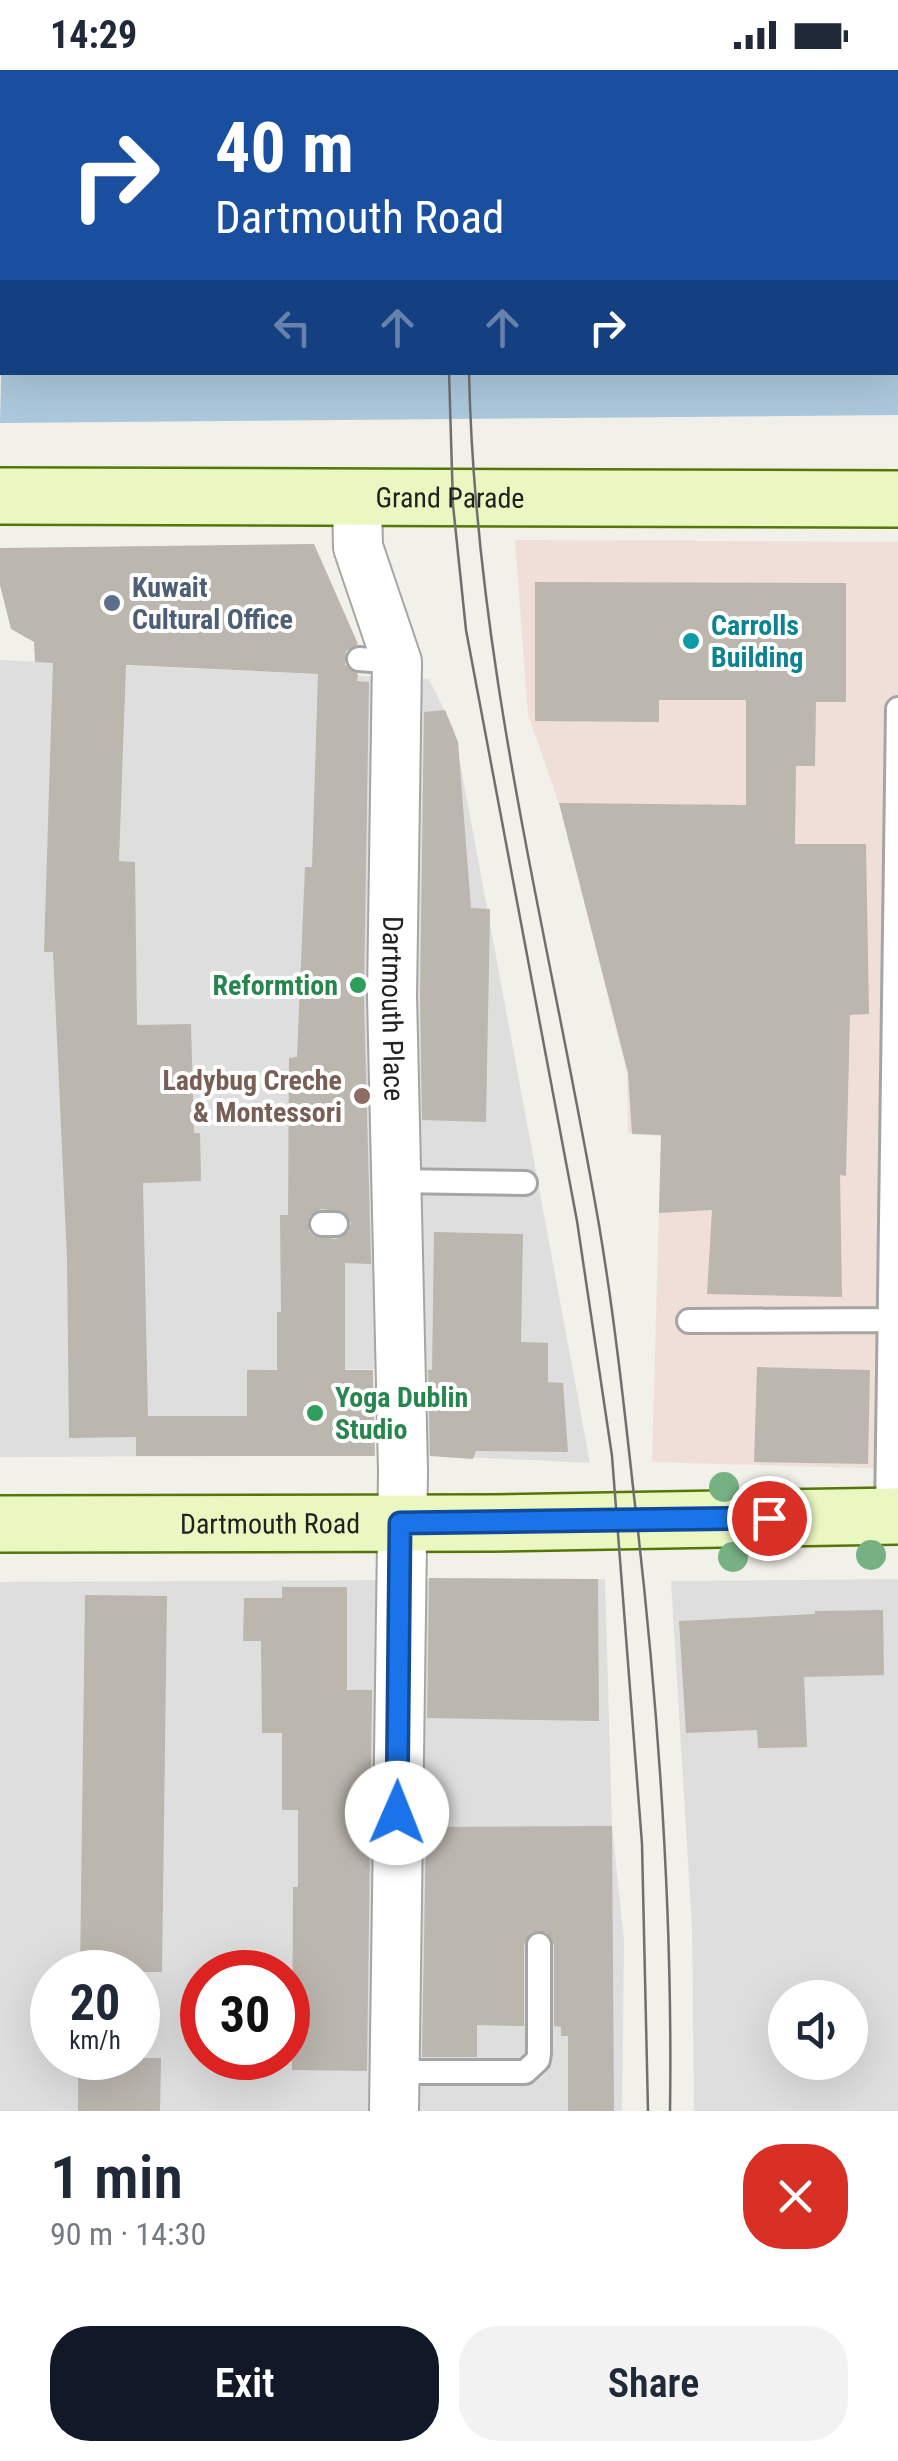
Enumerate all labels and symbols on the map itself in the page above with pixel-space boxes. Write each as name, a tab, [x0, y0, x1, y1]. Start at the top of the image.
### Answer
street label: Grand Parade	[375, 481, 525, 515]
place label: Kuwait Cultural Office	[132, 571, 293, 636]
marker: Kuwait Cultural Office	[101, 592, 123, 614]
place label: Carrolls Building	[711, 609, 803, 674]
marker: Carrolls Building	[680, 630, 702, 652]
street label: Dartmouth Place	[375, 916, 410, 1102]
place label: Reformtion	[213, 969, 338, 1002]
marker: Reformtion	[347, 974, 369, 996]
place label: Ladybug Creche & Montessori	[162, 1064, 342, 1129]
marker: Ladybug Creche & Montessori	[351, 1085, 373, 1107]
place label: Yoga Dublin Studio	[335, 1381, 468, 1446]
marker: Yoga Dublin Studio	[304, 1402, 326, 1424]
pin	[727, 1476, 812, 1561]
street label: Dartmouth Road	[180, 1507, 360, 1541]
position arrow	[345, 1761, 449, 1865]
speed limit sign: 30	[180, 1950, 310, 2080]

